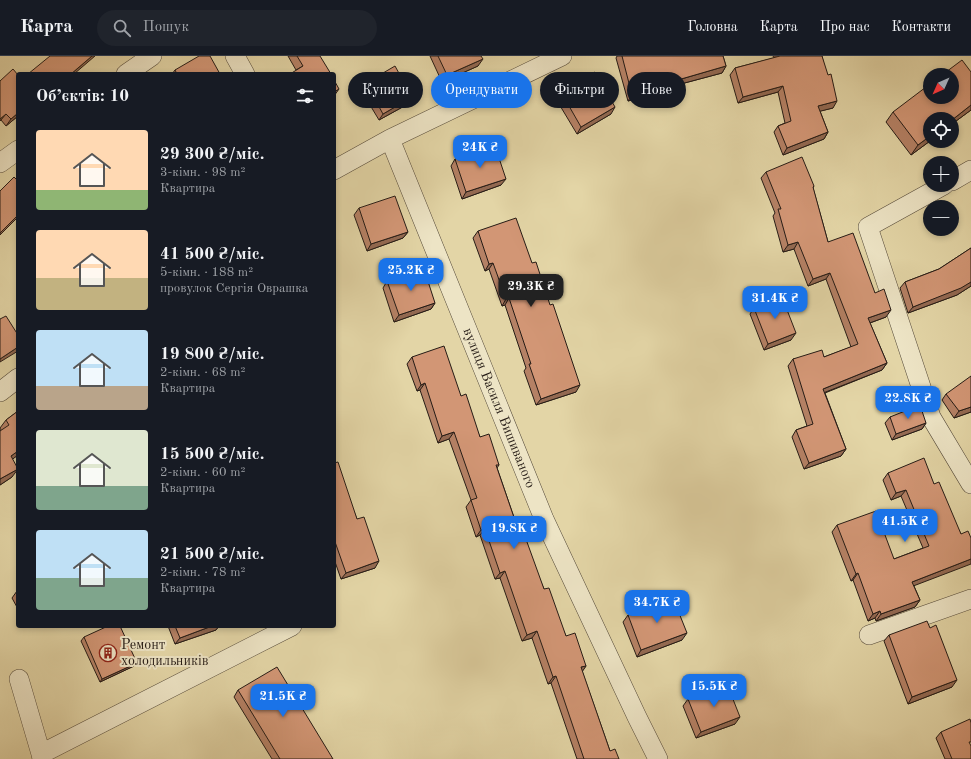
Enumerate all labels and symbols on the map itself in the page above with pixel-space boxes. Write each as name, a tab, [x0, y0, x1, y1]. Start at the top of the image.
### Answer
north arrow	[923, 68, 959, 104]
pin: 24K ₴	[452, 135, 508, 169]
pin: 25.2K ₴	[374, 258, 448, 292]
pin: 29.3K ₴	[494, 274, 568, 308]
pin: 31.4K ₴	[738, 286, 812, 320]
street label: вулиця Василя Вишиваного	[460, 326, 538, 490]
pin: 22.8K ₴	[871, 386, 945, 420]
pin: 41.5K ₴	[868, 509, 942, 543]
pin: 19.8K ₴	[477, 516, 551, 550]
pin: 34.7K ₴	[620, 590, 694, 624]
place label: Ремонт холодильників	[121, 638, 209, 668]
building icon: Ремонт холодильників	[98, 643, 118, 663]
pin: 15.5K ₴	[677, 674, 751, 708]
pin: 21.5K ₴	[246, 684, 320, 718]

